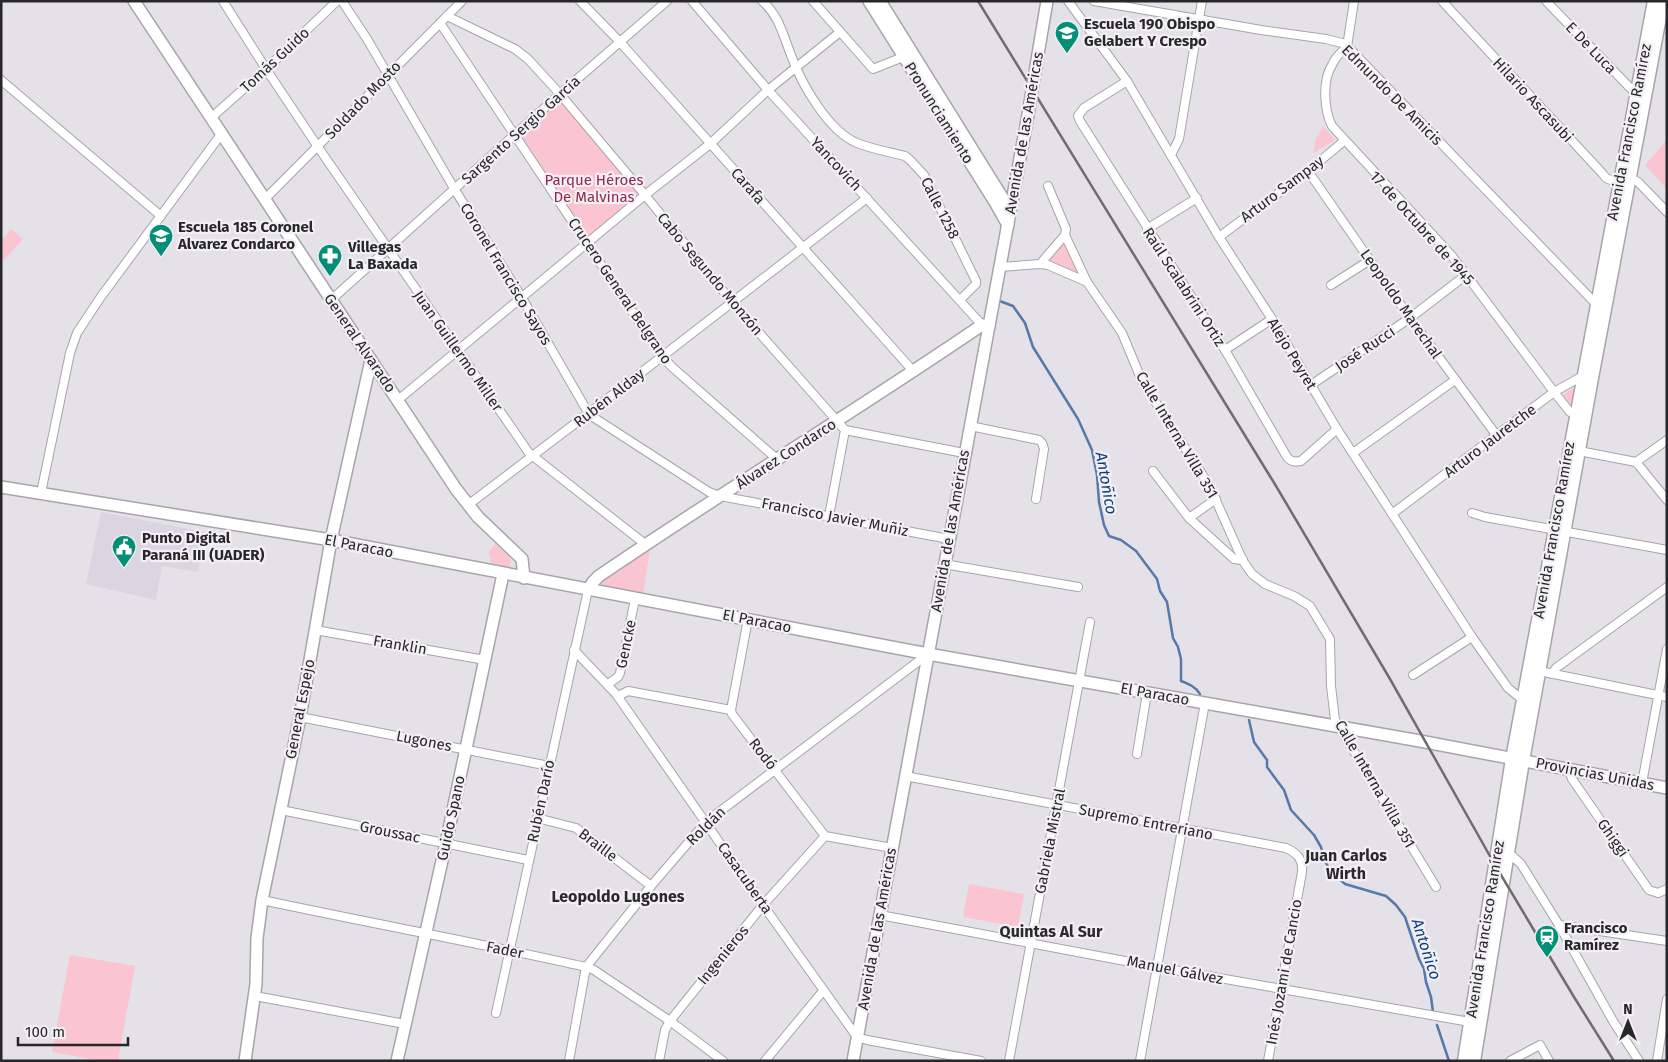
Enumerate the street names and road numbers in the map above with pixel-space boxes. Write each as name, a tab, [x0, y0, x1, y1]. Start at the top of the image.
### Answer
street label: E De Luca	[1562, 18, 1620, 78]
street label: Tomás Guido	[237, 24, 313, 96]
street label: Edmundo De Amicis	[1338, 41, 1446, 149]
street label: Avenida Francisco Ramírez	[1603, 42, 1655, 222]
street label: Avenida de las Américas	[1001, 51, 1047, 215]
street label: Hilario Ascasubi	[1489, 54, 1577, 146]
street label: Soldado Mosto	[321, 57, 405, 143]
street label: Pronunciamiento	[901, 59, 977, 167]
street label: Sargento Sergio García	[458, 72, 584, 188]
street label: Yancovich	[807, 133, 865, 195]
street label: Arturo Sampay	[1237, 151, 1328, 226]
street label: Carafa	[727, 164, 769, 208]
street label: 17 de Octubre de 1945	[1366, 167, 1478, 289]
street label: Calle 1258	[917, 174, 963, 242]
street label: Coronel Francisco Sayos	[456, 200, 556, 348]
street label: Cabo Segundo Monzón	[653, 209, 767, 339]
street label: Crucero General Belgrano	[564, 214, 676, 368]
street label: Raúl Scalabrini Ortiz	[1139, 224, 1229, 350]
street label: Leopoldo Marechal	[1357, 246, 1446, 363]
street label: Juan Guillermo Miller	[409, 287, 507, 415]
street label: General Alvarado	[320, 290, 400, 396]
street label: Alejo Peyret	[1263, 315, 1321, 394]
street label: José Rucci	[1332, 322, 1398, 376]
street label: Rubén Alday	[570, 364, 648, 431]
street label: Calle Interna Villa 351	[1132, 368, 1222, 502]
street label: Arturo Jauretche	[1440, 400, 1540, 482]
street label: Álvarez Condarco	[733, 415, 839, 493]
street label: Avenida Francisco Ramírez	[1530, 440, 1579, 620]
street label: Avenida de las Américas	[927, 449, 973, 613]
street label: Francisco Javier Muñiz	[760, 494, 910, 540]
street label: El Paracao	[323, 531, 395, 561]
street label: El Paracao	[721, 606, 793, 636]
street label: Gencke	[612, 618, 640, 670]
street label: Franklin	[372, 631, 428, 659]
street label: General Espejo	[282, 658, 318, 760]
street label: El Paracao	[1119, 679, 1191, 709]
street label: Calle Interna Villa 351	[1331, 717, 1419, 851]
street label: Lugones	[395, 727, 453, 755]
street label: Rodó	[745, 735, 781, 773]
street label: Provincias Unidas	[1534, 754, 1656, 794]
street label: Rubén Darío	[523, 758, 559, 844]
street label: Guido Spano	[433, 774, 469, 862]
street label: Gabriela Mistral	[1031, 786, 1069, 895]
street label: Supremo Entreriano	[1077, 800, 1215, 844]
street label: Roldán	[683, 803, 729, 849]
street label: Ghiggi	[1593, 816, 1633, 860]
street label: Groussac	[358, 817, 422, 847]
street label: Braille	[575, 825, 621, 865]
street label: Casacuberta	[714, 839, 776, 917]
street label: Avenida Francisco Ramírez	[1462, 839, 1508, 1019]
street label: Avenida de las Américas	[854, 847, 900, 1011]
street label: Inés Jozami de Cancio	[1262, 898, 1306, 1046]
street label: Ingenieros	[694, 922, 752, 988]
street label: Fader	[485, 938, 525, 962]
street label: Manuel Gálvez	[1125, 952, 1225, 988]

